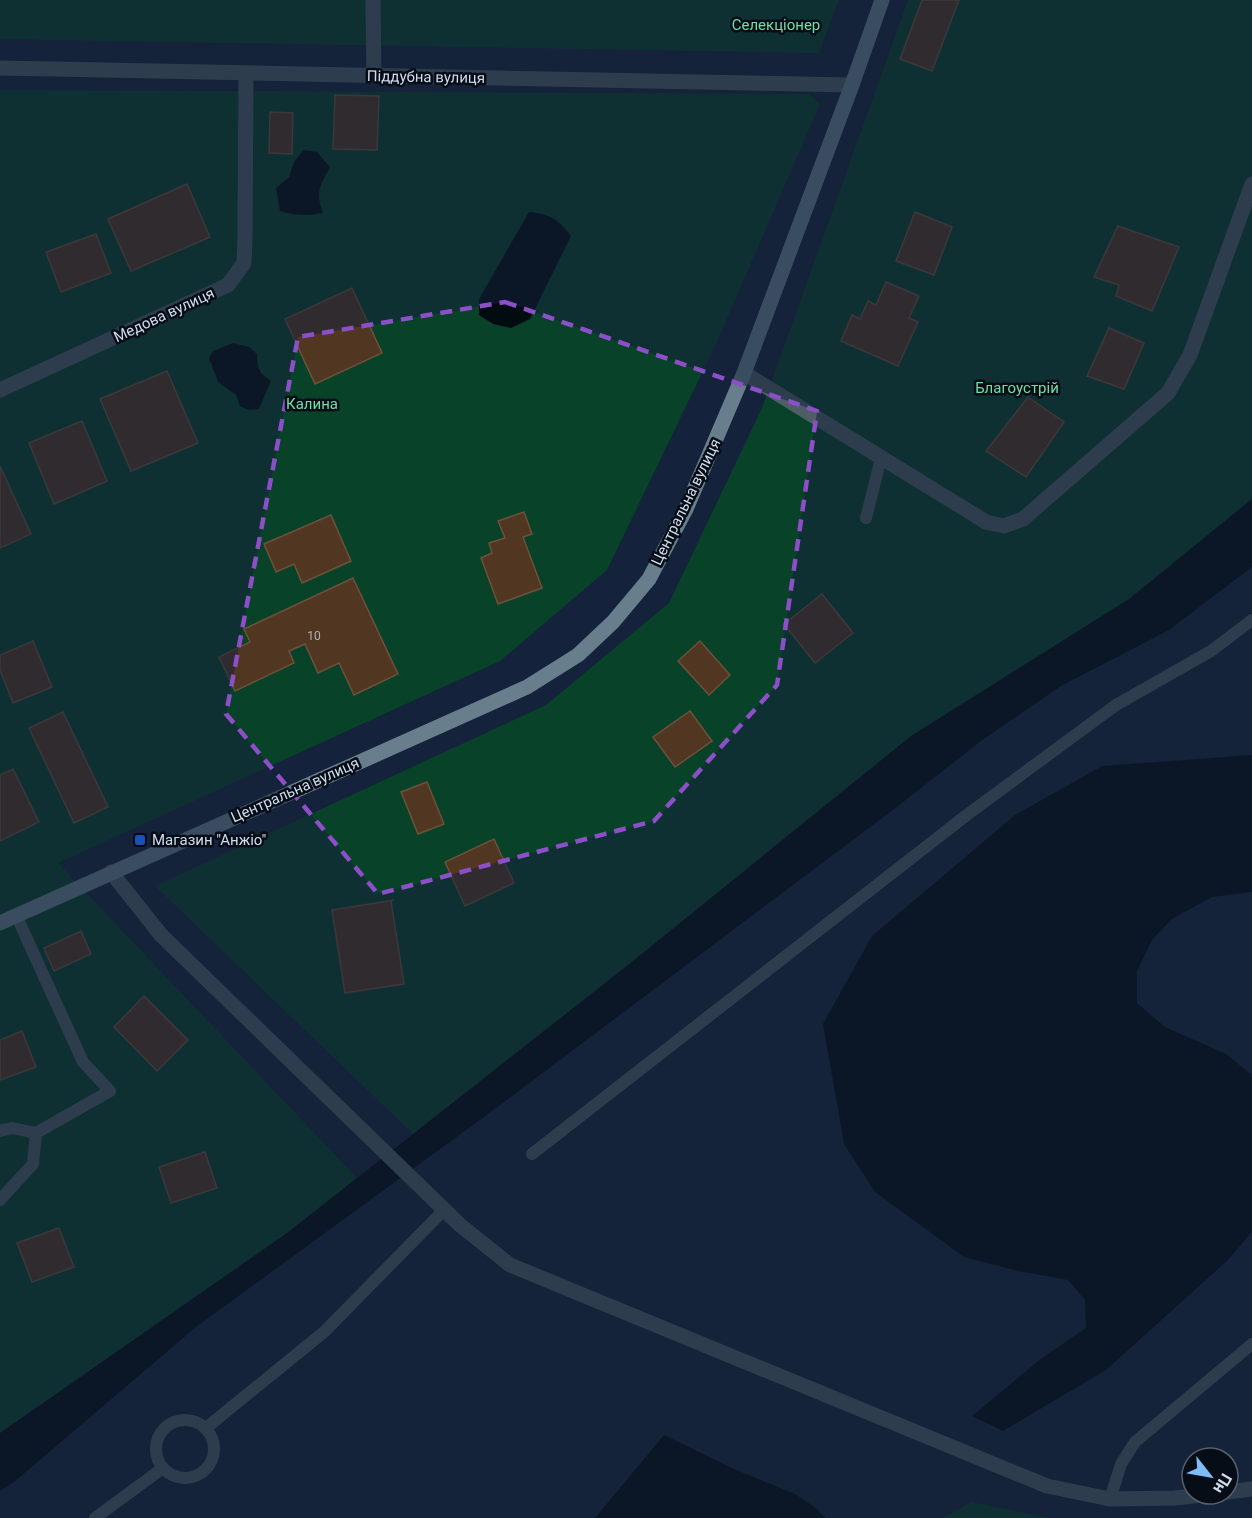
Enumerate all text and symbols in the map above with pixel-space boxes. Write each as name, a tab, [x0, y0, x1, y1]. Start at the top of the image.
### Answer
park label: Селекціонер	[732, 16, 820, 34]
street label: Піддубна вулиця	[367, 67, 485, 87]
street label: Медова вулиця	[111, 284, 217, 346]
park label: Благоустрій	[975, 379, 1059, 397]
park label: Калина	[286, 395, 338, 413]
street label: Центральна вулиця	[648, 436, 724, 568]
house number: 10	[307, 629, 321, 643]
street label: Центральна вулиця	[228, 754, 362, 826]
place label: Магазин "Анжіо"	[152, 831, 266, 849]
marker: Магазин "Анжіо"	[133, 833, 147, 847]
north arrow	[1180, 1446, 1240, 1506]
text: Пн	[1209, 1470, 1236, 1497]

